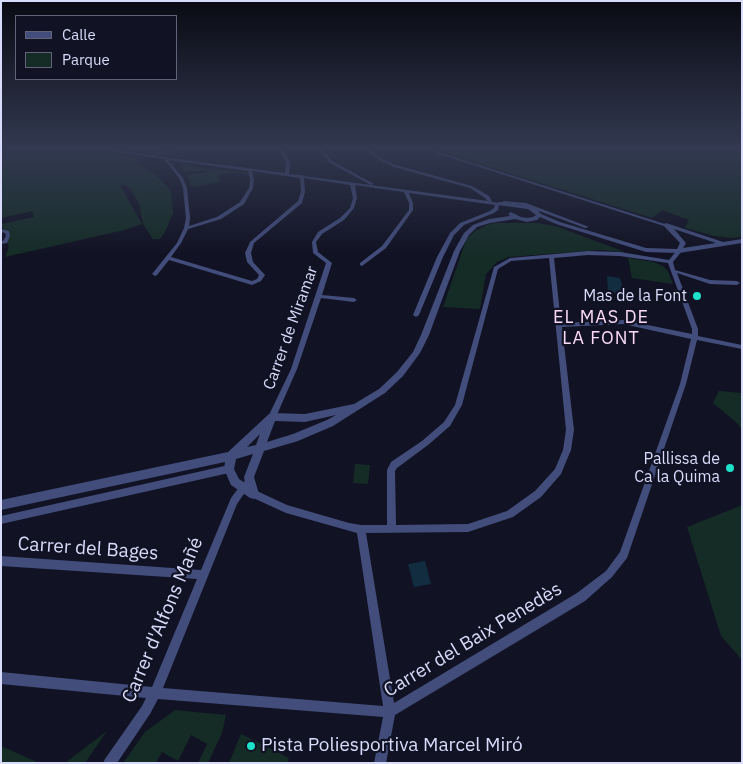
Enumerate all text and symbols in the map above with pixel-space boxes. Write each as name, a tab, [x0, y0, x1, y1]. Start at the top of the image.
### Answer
legend	[15, 15, 178, 80]
text: Calle	[62, 25, 96, 44]
text: Parque	[62, 50, 110, 69]
street label: Carrer de Miramar	[260, 264, 322, 392]
place label: Mas de la Font	[583, 286, 687, 306]
marker: Mas de la Font	[691, 290, 703, 302]
district label: EL MAS DE LA FONT	[552, 307, 650, 350]
place label: Pallissa de Ca la Quima	[634, 449, 720, 487]
marker: Pallissa de Ca la Quima	[724, 462, 736, 474]
street label: Carrer del Bages	[17, 533, 159, 565]
street label: Carrer d'Alfons Mañé	[118, 534, 208, 706]
street label: Carrer del Baix Penedès	[380, 578, 566, 702]
place label: Pista Poliesportiva Marcel Miró	[261, 735, 523, 757]
marker: Pista Poliesportiva Marcel Miró	[245, 740, 257, 752]

